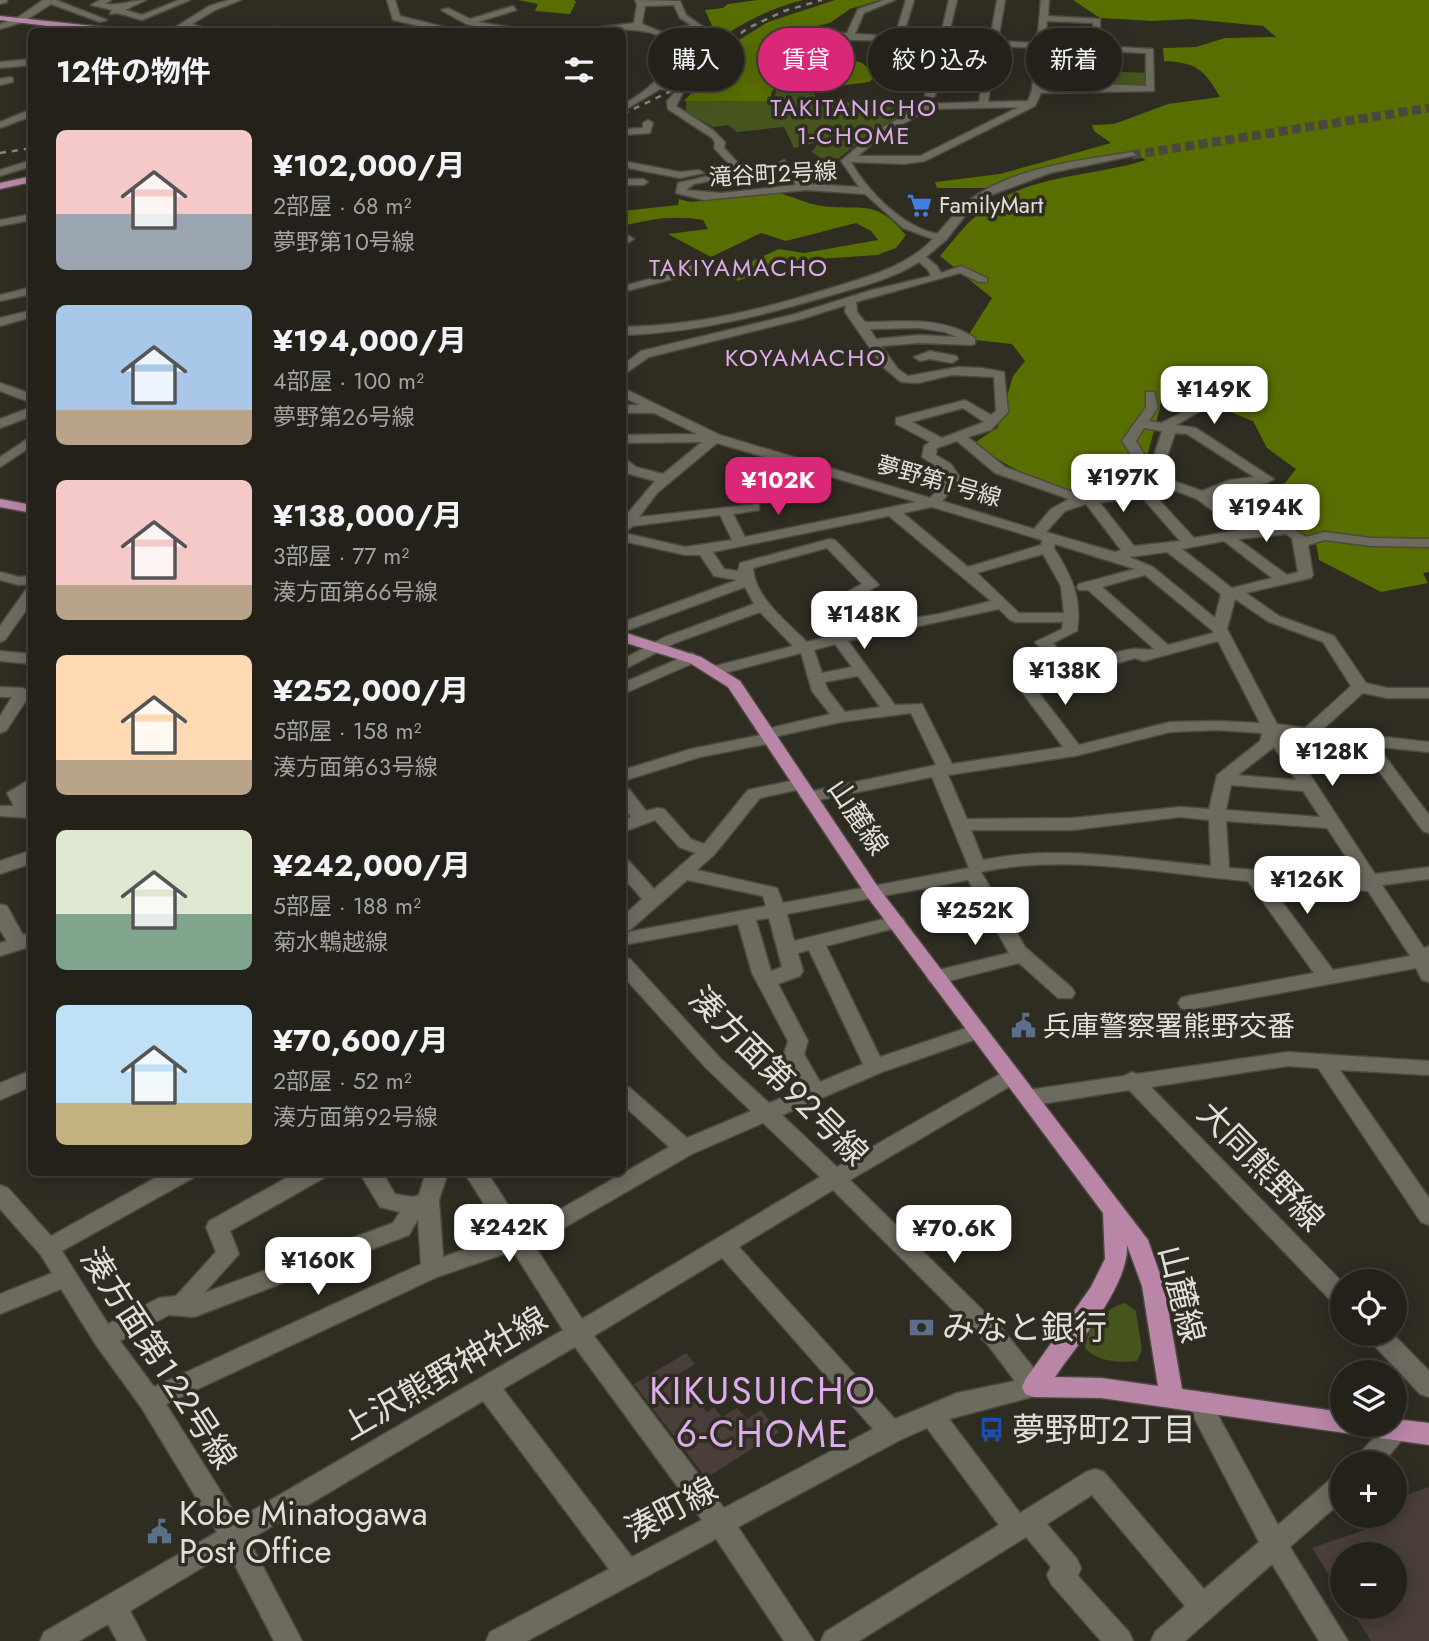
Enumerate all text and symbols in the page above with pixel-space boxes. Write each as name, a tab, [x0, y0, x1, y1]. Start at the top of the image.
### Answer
chip: 購入	[648, 28, 744, 91]
chip: 賃貸	[758, 28, 854, 91]
chip: 絞り込み	[868, 28, 1012, 91]
chip: 新着	[1026, 28, 1122, 91]
text: 12件の物件	[56, 50, 211, 93]
icon: filters	[560, 51, 598, 89]
district label: TAKITANICHO 1-CHOME	[770, 90, 938, 153]
text: ¥102,000/月	[273, 144, 465, 187]
street label: 滝谷町２号線	[708, 154, 838, 194]
icon: home	[112, 158, 196, 242]
place label: FamilyMart	[939, 188, 1044, 222]
text: 2部屋 · 68 m²	[273, 189, 411, 223]
supermarket icon: FamilyMart	[905, 191, 933, 219]
text: 夢野第１０号線	[273, 225, 415, 259]
district label: TAKIYAMACHO	[649, 250, 829, 285]
text: ¥194,000/月	[273, 319, 467, 362]
icon: home	[112, 333, 196, 417]
district label: KOYAMACHO	[725, 340, 887, 375]
text: 4部屋 · 100 m²	[273, 364, 424, 398]
pin: ¥149K	[1165, 366, 1263, 426]
text: ¥149K	[1177, 372, 1251, 406]
text: 夢野第２６号線	[273, 400, 415, 434]
street label: 夢野第１号線	[873, 447, 1005, 515]
pin: ¥197K	[1074, 454, 1172, 514]
pin: ¥102K	[729, 458, 827, 517]
text: ¥197K	[1087, 460, 1159, 494]
text: ¥102K	[741, 463, 815, 497]
pin: ¥194K	[1217, 484, 1315, 544]
text: ¥194K	[1229, 490, 1303, 524]
text: ¥138,000/月	[273, 494, 463, 537]
icon: home	[112, 508, 196, 592]
text: 3部屋 · 77 m²	[273, 539, 409, 573]
text: 湊方面第６６号線	[273, 575, 438, 609]
pin: ¥148K	[815, 592, 913, 651]
text: ¥148K	[827, 597, 901, 631]
pin: ¥138K	[1016, 648, 1114, 707]
text: ¥138K	[1029, 653, 1101, 687]
text: ¥252,000/月	[273, 669, 469, 712]
icon: home	[112, 683, 196, 767]
text: 5部屋 · 158 m²	[273, 714, 421, 748]
pin: ¥128K	[1283, 728, 1381, 788]
text: ¥128K	[1296, 734, 1368, 768]
text: 湊方面第６３号線	[273, 750, 438, 784]
street label: 山麓線	[818, 771, 898, 863]
text: ¥242,000/月	[273, 844, 471, 887]
pin: ¥126K	[1258, 856, 1356, 916]
icon: home	[112, 858, 196, 942]
text: ¥126K	[1270, 862, 1344, 896]
pin: ¥252K	[926, 888, 1024, 947]
text: 5部屋 · 188 m²	[273, 889, 421, 923]
text: ¥252K	[937, 893, 1013, 927]
text: 菊水鵯越線	[273, 925, 388, 959]
street label: 湊方面第９２号線	[679, 976, 879, 1176]
place label: 兵庫警察署熊野交番	[1043, 1006, 1295, 1047]
public building icon: 兵庫警察署熊野交番	[1009, 1012, 1037, 1040]
text: ¥70,600/月	[273, 1019, 449, 1062]
icon: home	[112, 1033, 196, 1117]
text: 2部屋 · 52 m²	[273, 1064, 412, 1098]
street label: 大同熊野線	[1187, 1090, 1335, 1242]
text: 湊方面第９２号線	[273, 1100, 438, 1134]
pin: ¥242K	[460, 1204, 558, 1264]
pin: ¥70.6K	[897, 1206, 1011, 1265]
text: ¥242K	[470, 1210, 548, 1244]
text: ¥70.6K	[912, 1211, 996, 1245]
street label: 湊方面第１２２号線	[70, 1238, 248, 1478]
pin: ¥160K	[269, 1238, 367, 1297]
street label: 山麓線	[1147, 1240, 1217, 1348]
text: ¥160K	[281, 1243, 355, 1277]
map controls	[1330, 1269, 1407, 1619]
button: locate	[1330, 1269, 1407, 1346]
street label: 上沢熊野神社線	[332, 1295, 556, 1451]
place label: みなと銀行	[942, 1304, 1107, 1351]
bank icon: みなと銀行	[908, 1313, 936, 1341]
button: layers	[1330, 1360, 1407, 1437]
district label: KIKUSUICHO 6-CHOME	[649, 1364, 877, 1461]
place label: 夢野町2丁目	[1012, 1406, 1196, 1453]
bus stop icon: 夢野町2丁目	[978, 1415, 1006, 1443]
button: +	[1330, 1451, 1407, 1528]
street label: 湊町線	[616, 1465, 726, 1553]
place label: Kobe Minatogawa Post Office	[179, 1490, 428, 1575]
public building icon: Kobe Minatogawa Post Office	[145, 1518, 173, 1546]
button: −	[1330, 1542, 1407, 1619]

